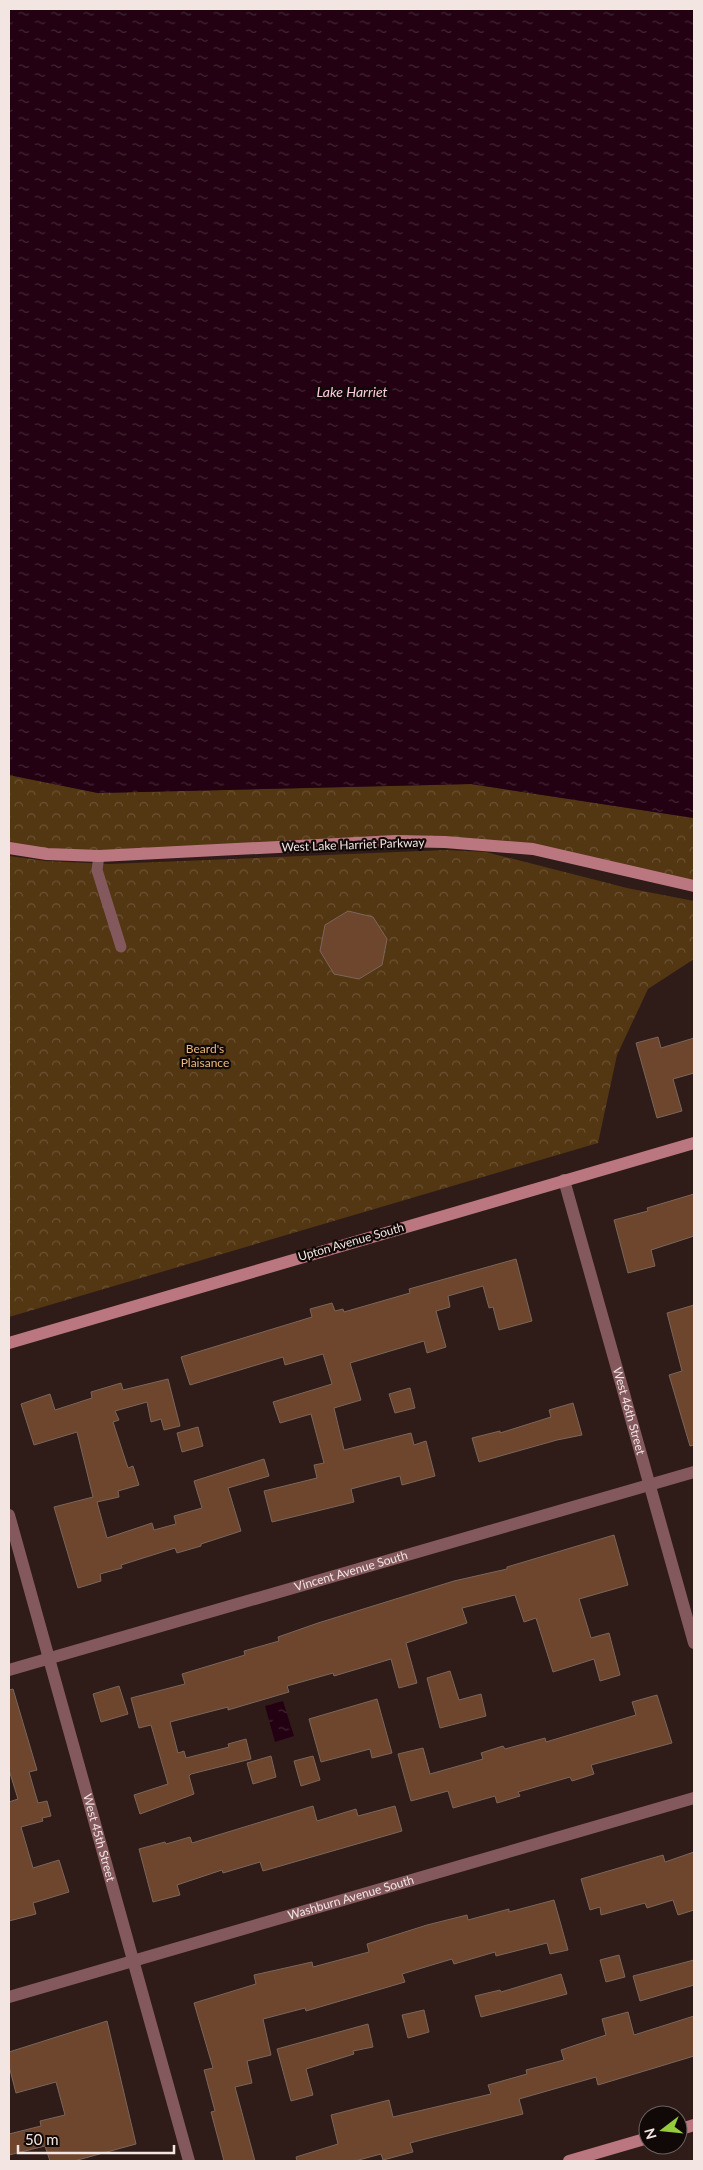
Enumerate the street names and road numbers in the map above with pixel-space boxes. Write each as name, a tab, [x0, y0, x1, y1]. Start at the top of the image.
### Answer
street label: West Lake Harriet Parkway	[281, 834, 425, 854]
street label: Upton Avenue South	[296, 1219, 406, 1264]
street label: West 46th Street	[610, 1365, 649, 1457]
street label: Vincent Avenue South	[292, 1547, 409, 1594]
street label: West 45th Street	[80, 1792, 119, 1884]
street label: Washburn Avenue South	[286, 1872, 416, 1923]

